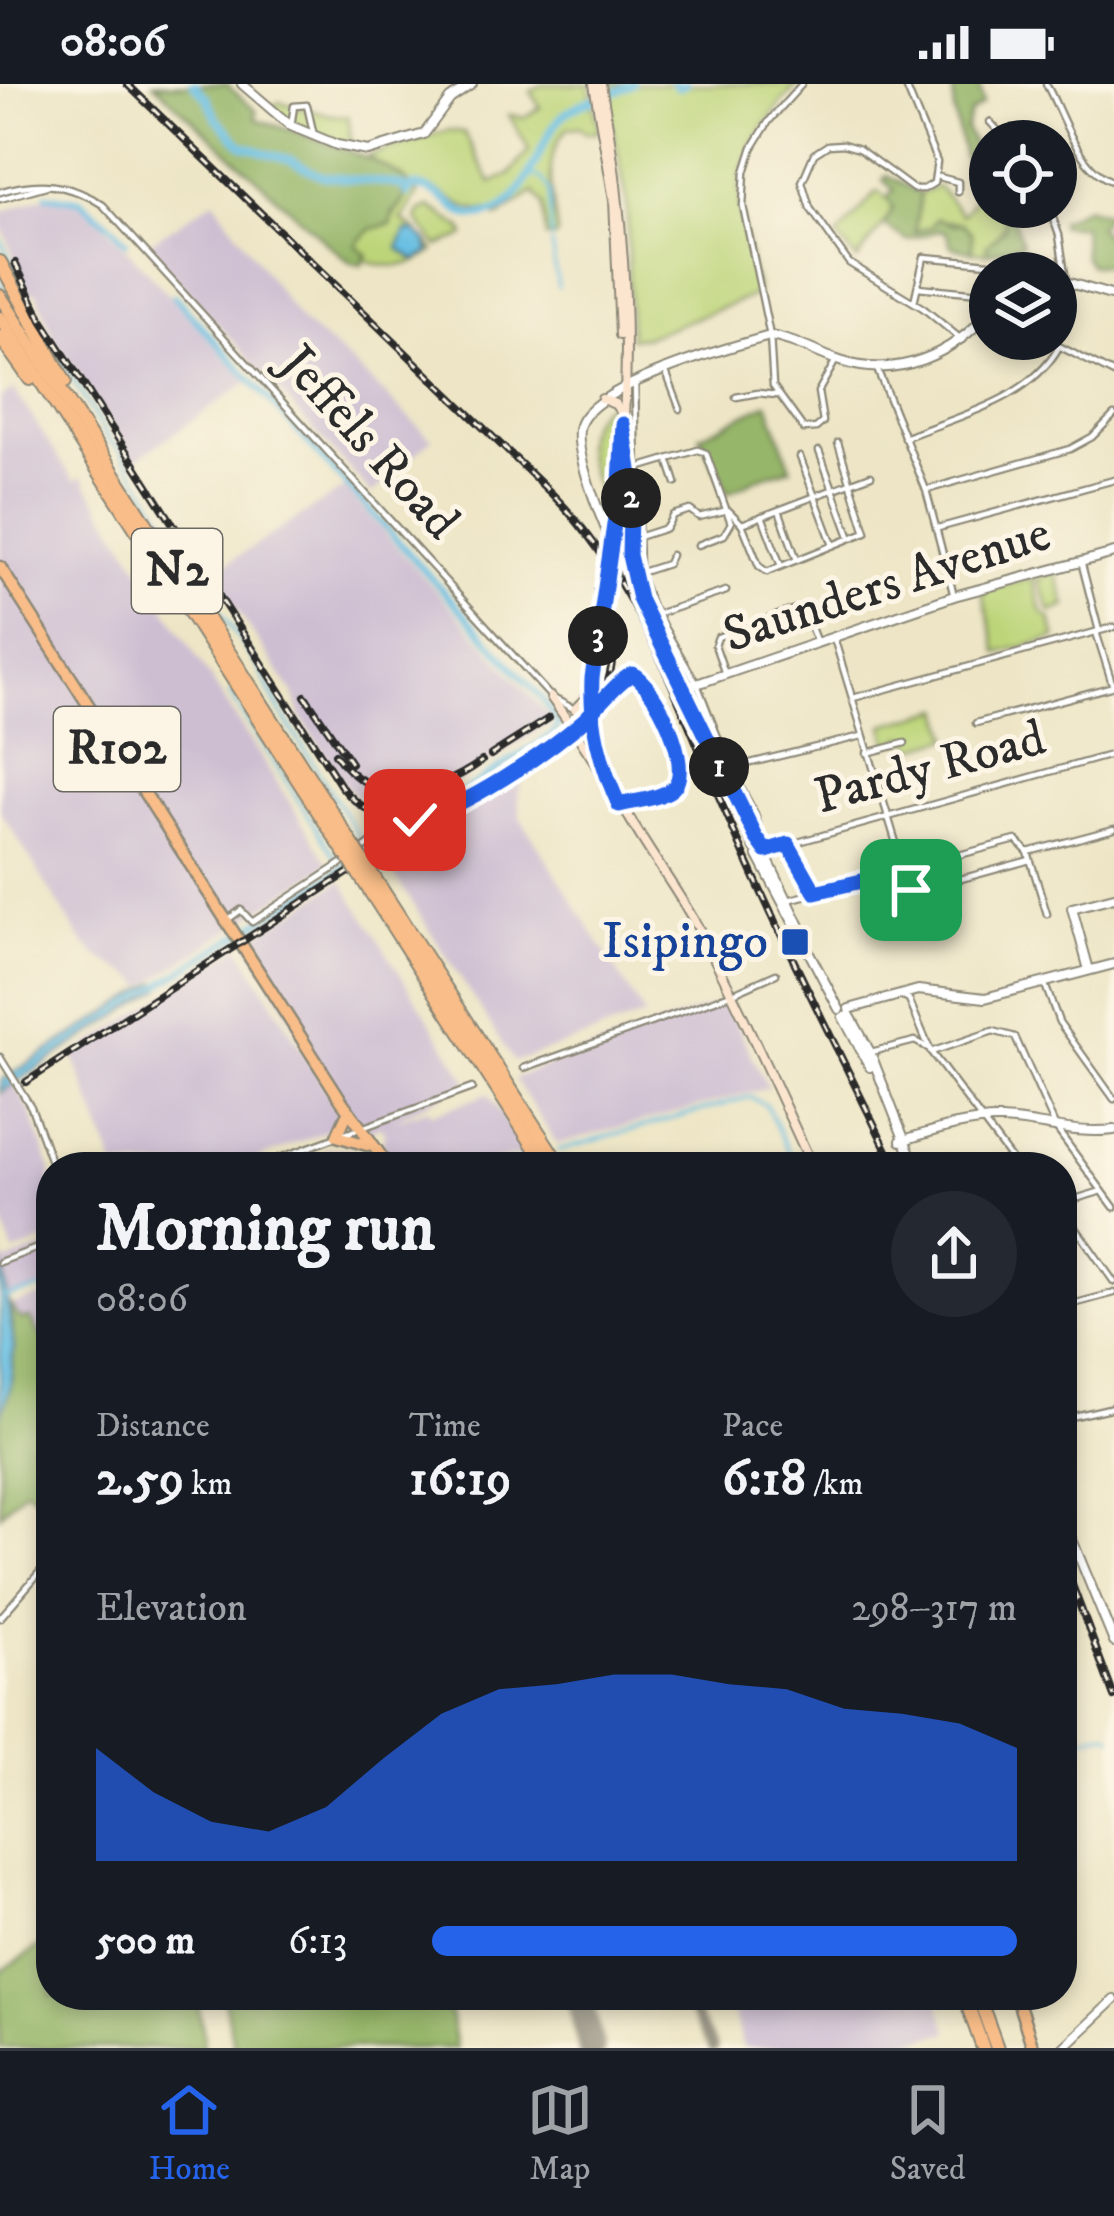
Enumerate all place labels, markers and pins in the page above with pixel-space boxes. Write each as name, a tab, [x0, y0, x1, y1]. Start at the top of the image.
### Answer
pin: 2	[601, 468, 661, 528]
pin: 3	[568, 606, 628, 666]
pin: 1	[689, 737, 749, 797]
pin	[364, 769, 466, 871]
pin	[860, 839, 962, 941]
place label: Isipingo	[602, 910, 768, 974]
marker: Isipingo	[779, 926, 811, 958]

